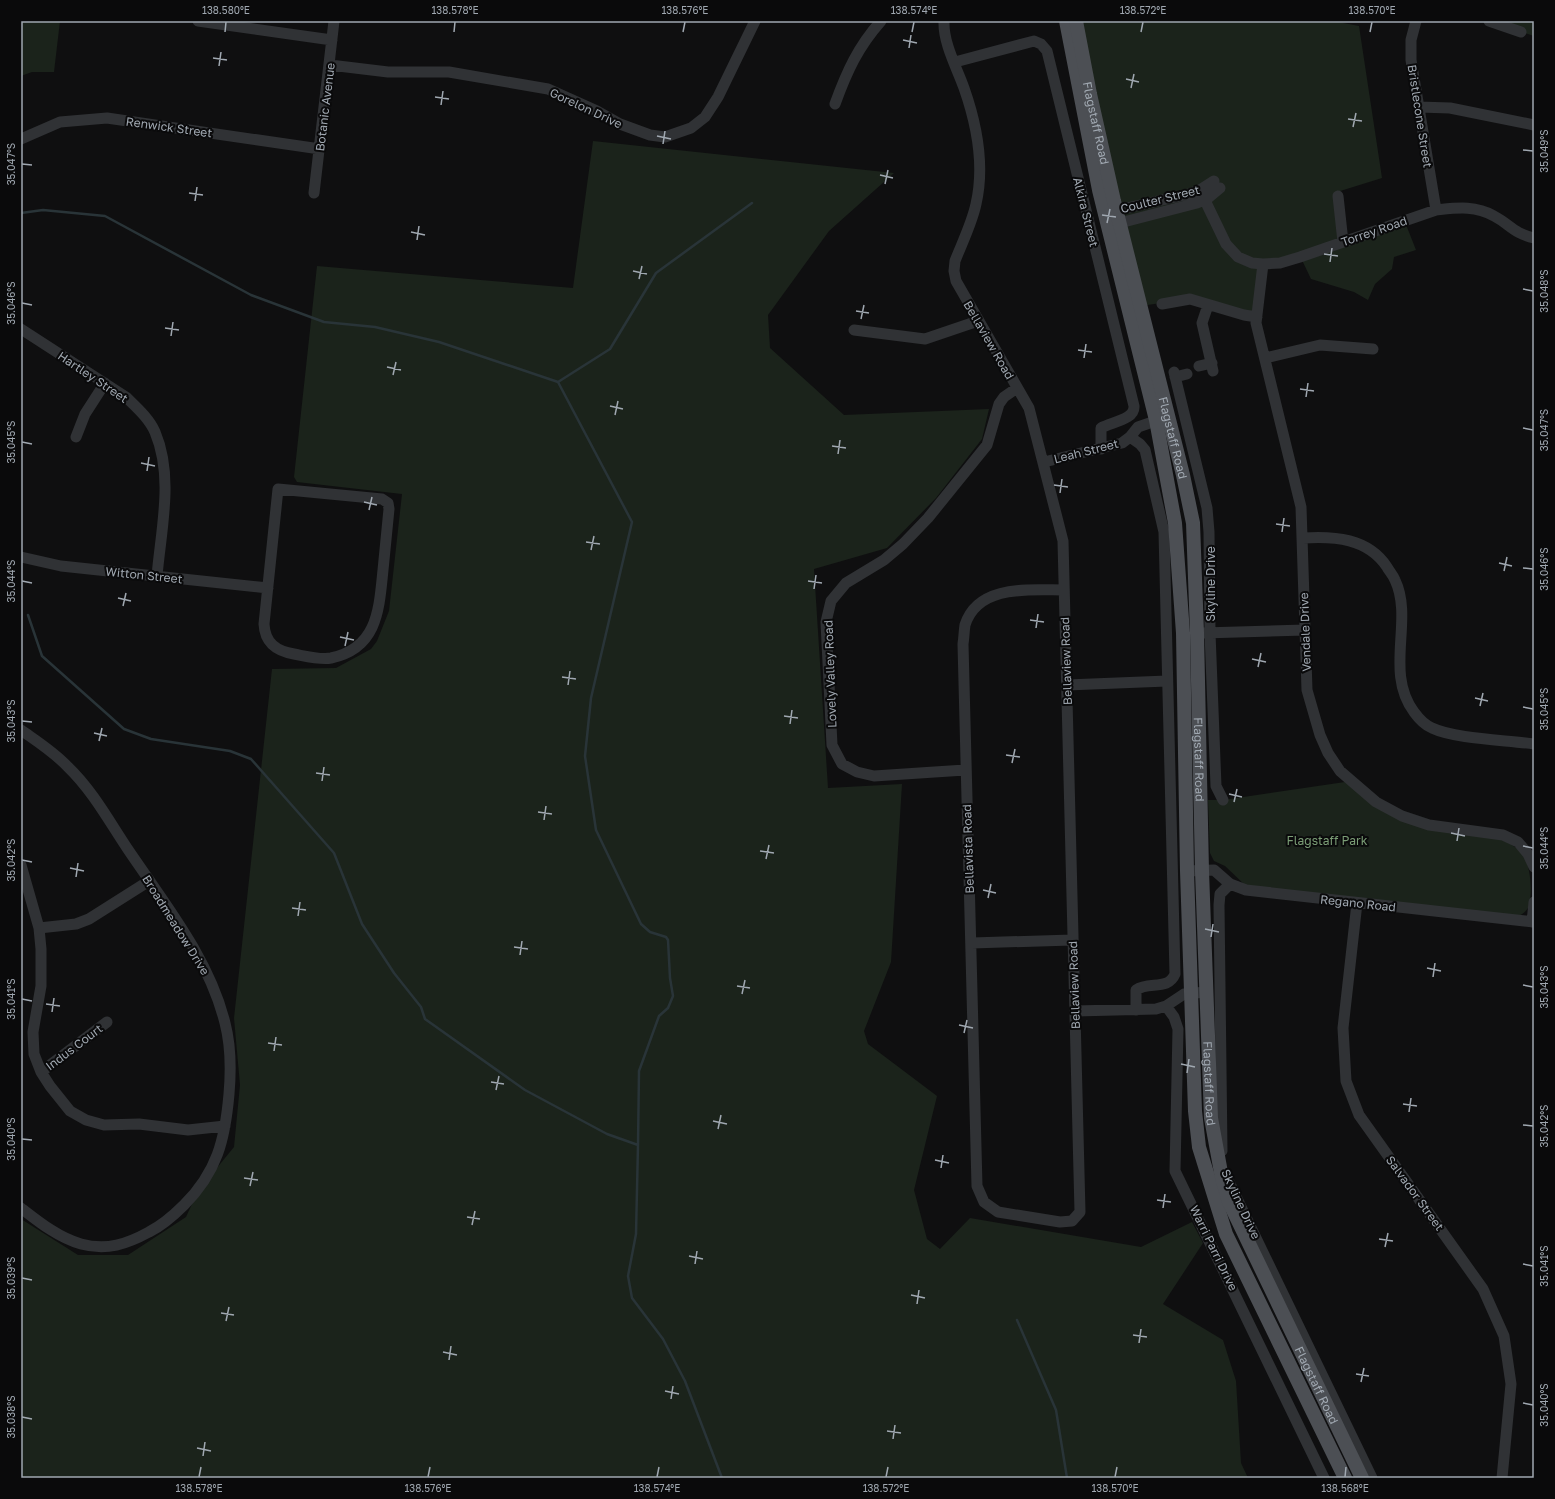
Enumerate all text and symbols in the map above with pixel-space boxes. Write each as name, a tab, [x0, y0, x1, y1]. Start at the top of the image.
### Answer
text: 138.580°E	[202, 4, 250, 16]
text: 138.578°E	[432, 4, 479, 16]
text: 138.576°E	[662, 4, 708, 16]
text: 138.574°E	[891, 4, 937, 16]
text: 138.572°E	[1120, 4, 1166, 16]
text: 138.570°E	[1348, 4, 1396, 16]
street label: Botanic Avenue	[312, 62, 338, 152]
street label: Bristlecone Street	[1404, 63, 1436, 169]
street label: Flagstaff Road	[1080, 80, 1113, 166]
street label: Gorelon Drive	[547, 85, 625, 131]
street label: Renwick Street	[125, 114, 213, 141]
text: 35.049°S	[1538, 129, 1550, 173]
text: 35.047°S	[5, 143, 17, 185]
street label: Alkira Street	[1070, 175, 1102, 249]
street label: Coulter Street	[1119, 182, 1201, 216]
street label: Torrey Road	[1339, 213, 1409, 249]
text: 35.048°S	[1538, 269, 1550, 313]
text: 35.046°S	[5, 281, 17, 325]
street label: Bellaview Road	[960, 298, 1018, 382]
street label: Hartley Street	[55, 348, 131, 406]
street label: Flagstaff Road	[1156, 395, 1191, 480]
text: 35.047°S	[1538, 409, 1550, 451]
text: 35.045°S	[5, 420, 17, 464]
street label: Leah Street	[1052, 436, 1120, 466]
street label: Skyline Drive	[1203, 546, 1218, 622]
text: 35.046°S	[1538, 547, 1550, 591]
text: 35.044°S	[5, 560, 17, 602]
street label: Witton Street	[105, 563, 183, 587]
street label: Vendale Drive	[1296, 592, 1314, 672]
street label: Bellaview Road	[1057, 617, 1075, 705]
street label: Lovely Valley Road	[821, 620, 839, 728]
text: 35.045°S	[1538, 687, 1550, 731]
text: 35.043°S	[5, 699, 17, 743]
street label: Flagstaff Road	[1191, 717, 1208, 802]
street label: Bellavista Road	[959, 804, 977, 894]
text: 35.044°S	[1538, 827, 1550, 869]
park label: Flagstaff Park	[1287, 833, 1368, 848]
text: 35.042°S	[5, 838, 17, 882]
street label: Broadmeadow Drive	[139, 872, 213, 978]
street label: Regano Road	[1319, 892, 1397, 914]
street label: Bellaview Road	[1065, 941, 1083, 1029]
text: 35.043°S	[1538, 965, 1550, 1009]
text: 35.041°S	[5, 978, 17, 1020]
street label: Indus Court	[43, 1021, 106, 1073]
street label: Flagstaff Road	[1201, 1041, 1220, 1127]
text: 35.042°S	[1538, 1104, 1550, 1148]
text: 35.040°S	[5, 1117, 17, 1161]
street label: Salvador Street	[1383, 1153, 1447, 1234]
street label: Skyline Drive	[1218, 1167, 1264, 1241]
street label: Warri Parri Drive	[1187, 1203, 1241, 1293]
text: 35.041°S	[1538, 1245, 1550, 1287]
text: 35.039°S	[5, 1256, 17, 1300]
street label: Flagstaff Road	[1292, 1344, 1342, 1426]
text: 35.040°S	[1538, 1383, 1550, 1427]
text: 35.038°S	[5, 1395, 17, 1439]
text: 138.578°E	[176, 1482, 223, 1494]
text: 138.576°E	[405, 1482, 451, 1494]
text: 138.574°E	[634, 1482, 680, 1494]
text: 138.572°E	[863, 1482, 909, 1494]
text: 138.570°E	[1091, 1482, 1139, 1494]
text: 138.568°E	[1321, 1482, 1369, 1494]

